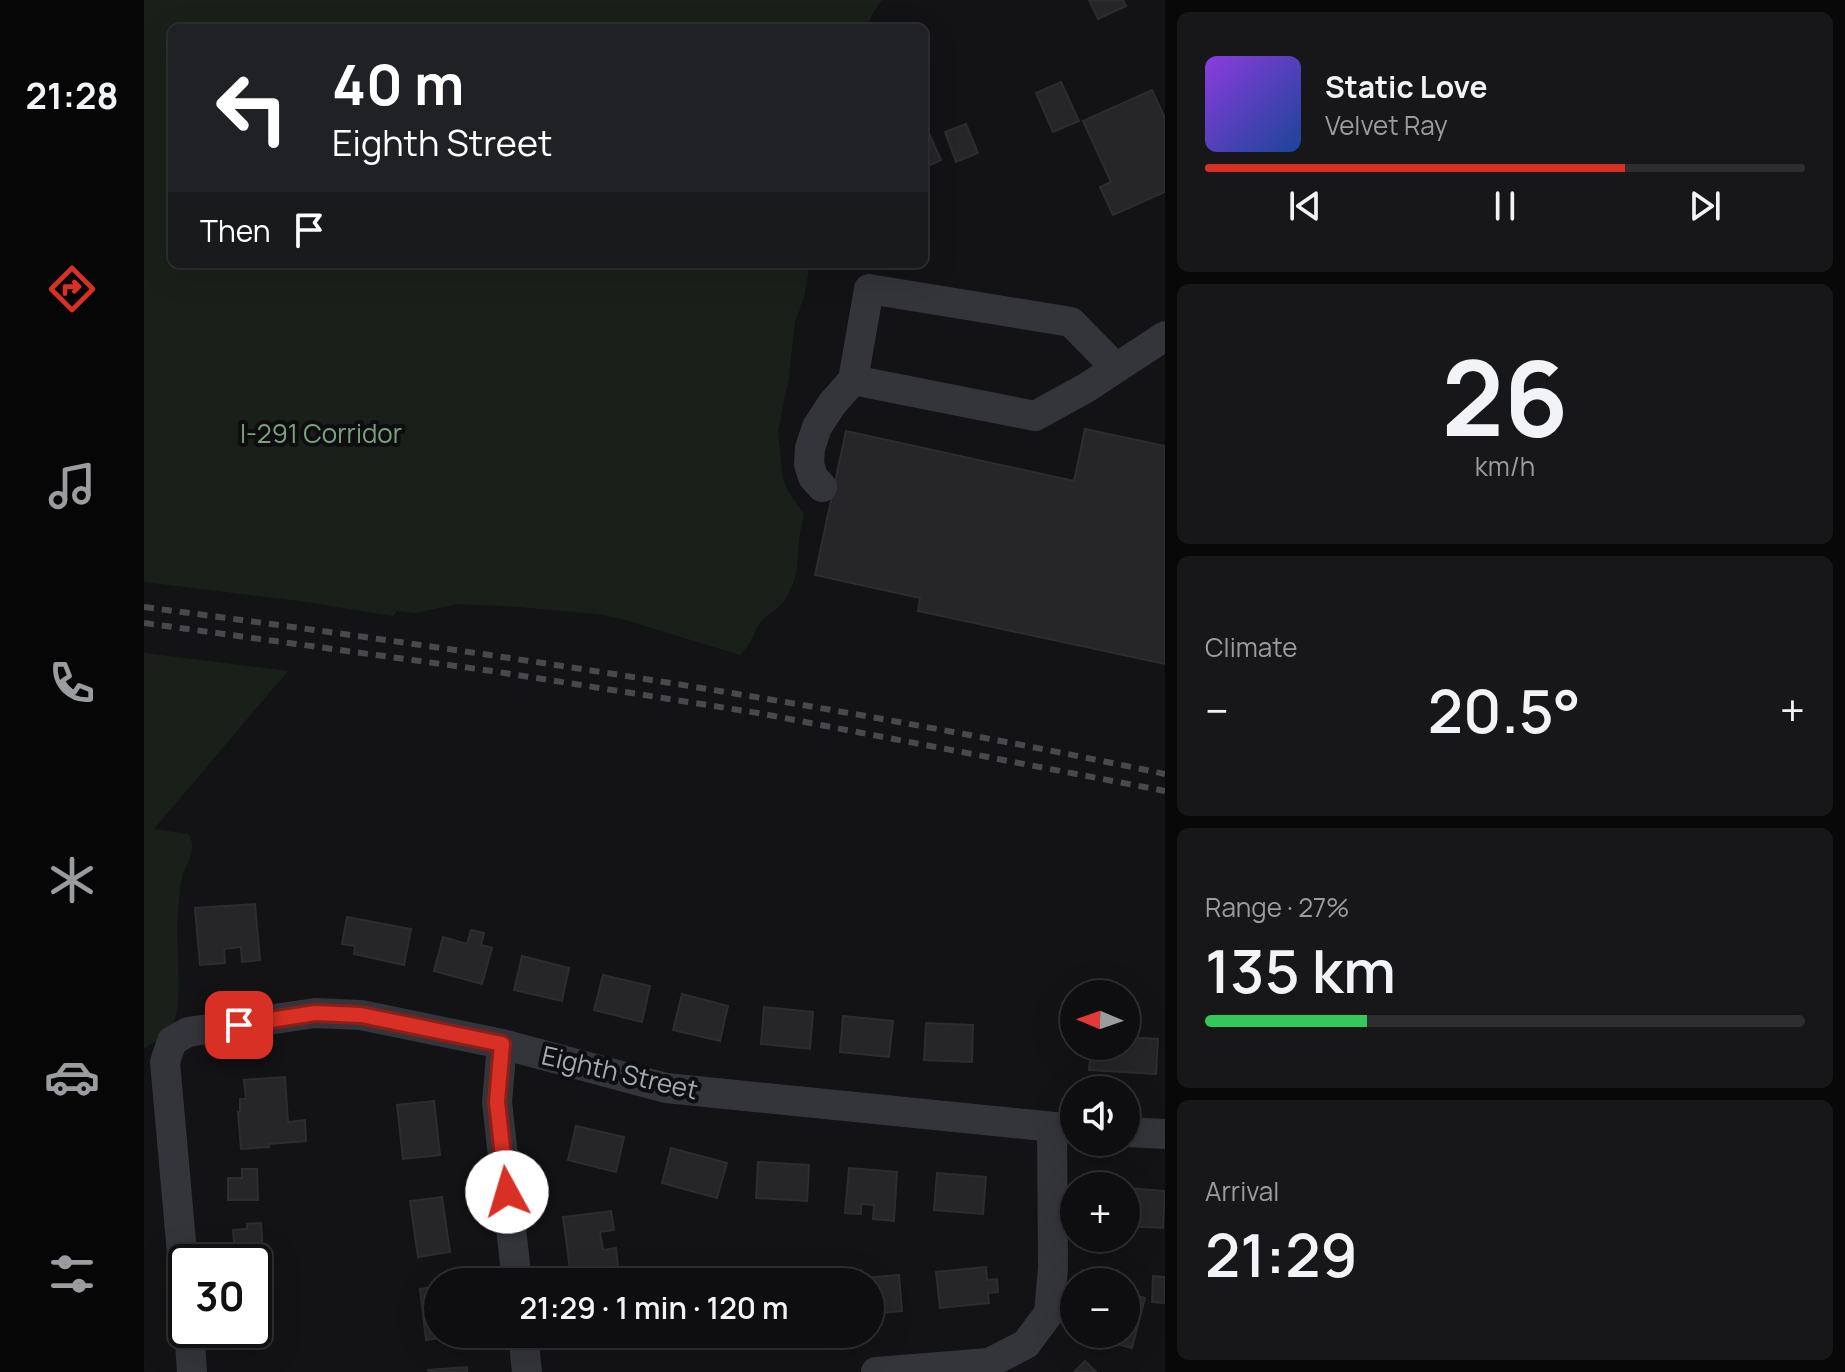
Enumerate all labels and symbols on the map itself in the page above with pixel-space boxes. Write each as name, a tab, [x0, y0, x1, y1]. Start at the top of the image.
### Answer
park label: I-291 Corridor	[240, 415, 402, 451]
north arrow	[1060, 980, 1140, 1060]
pin	[205, 991, 273, 1059]
street label: Eighth Street	[538, 1037, 702, 1107]
position arrow	[465, 1150, 549, 1234]
speed limit sign: 30	[168, 1244, 272, 1348]

